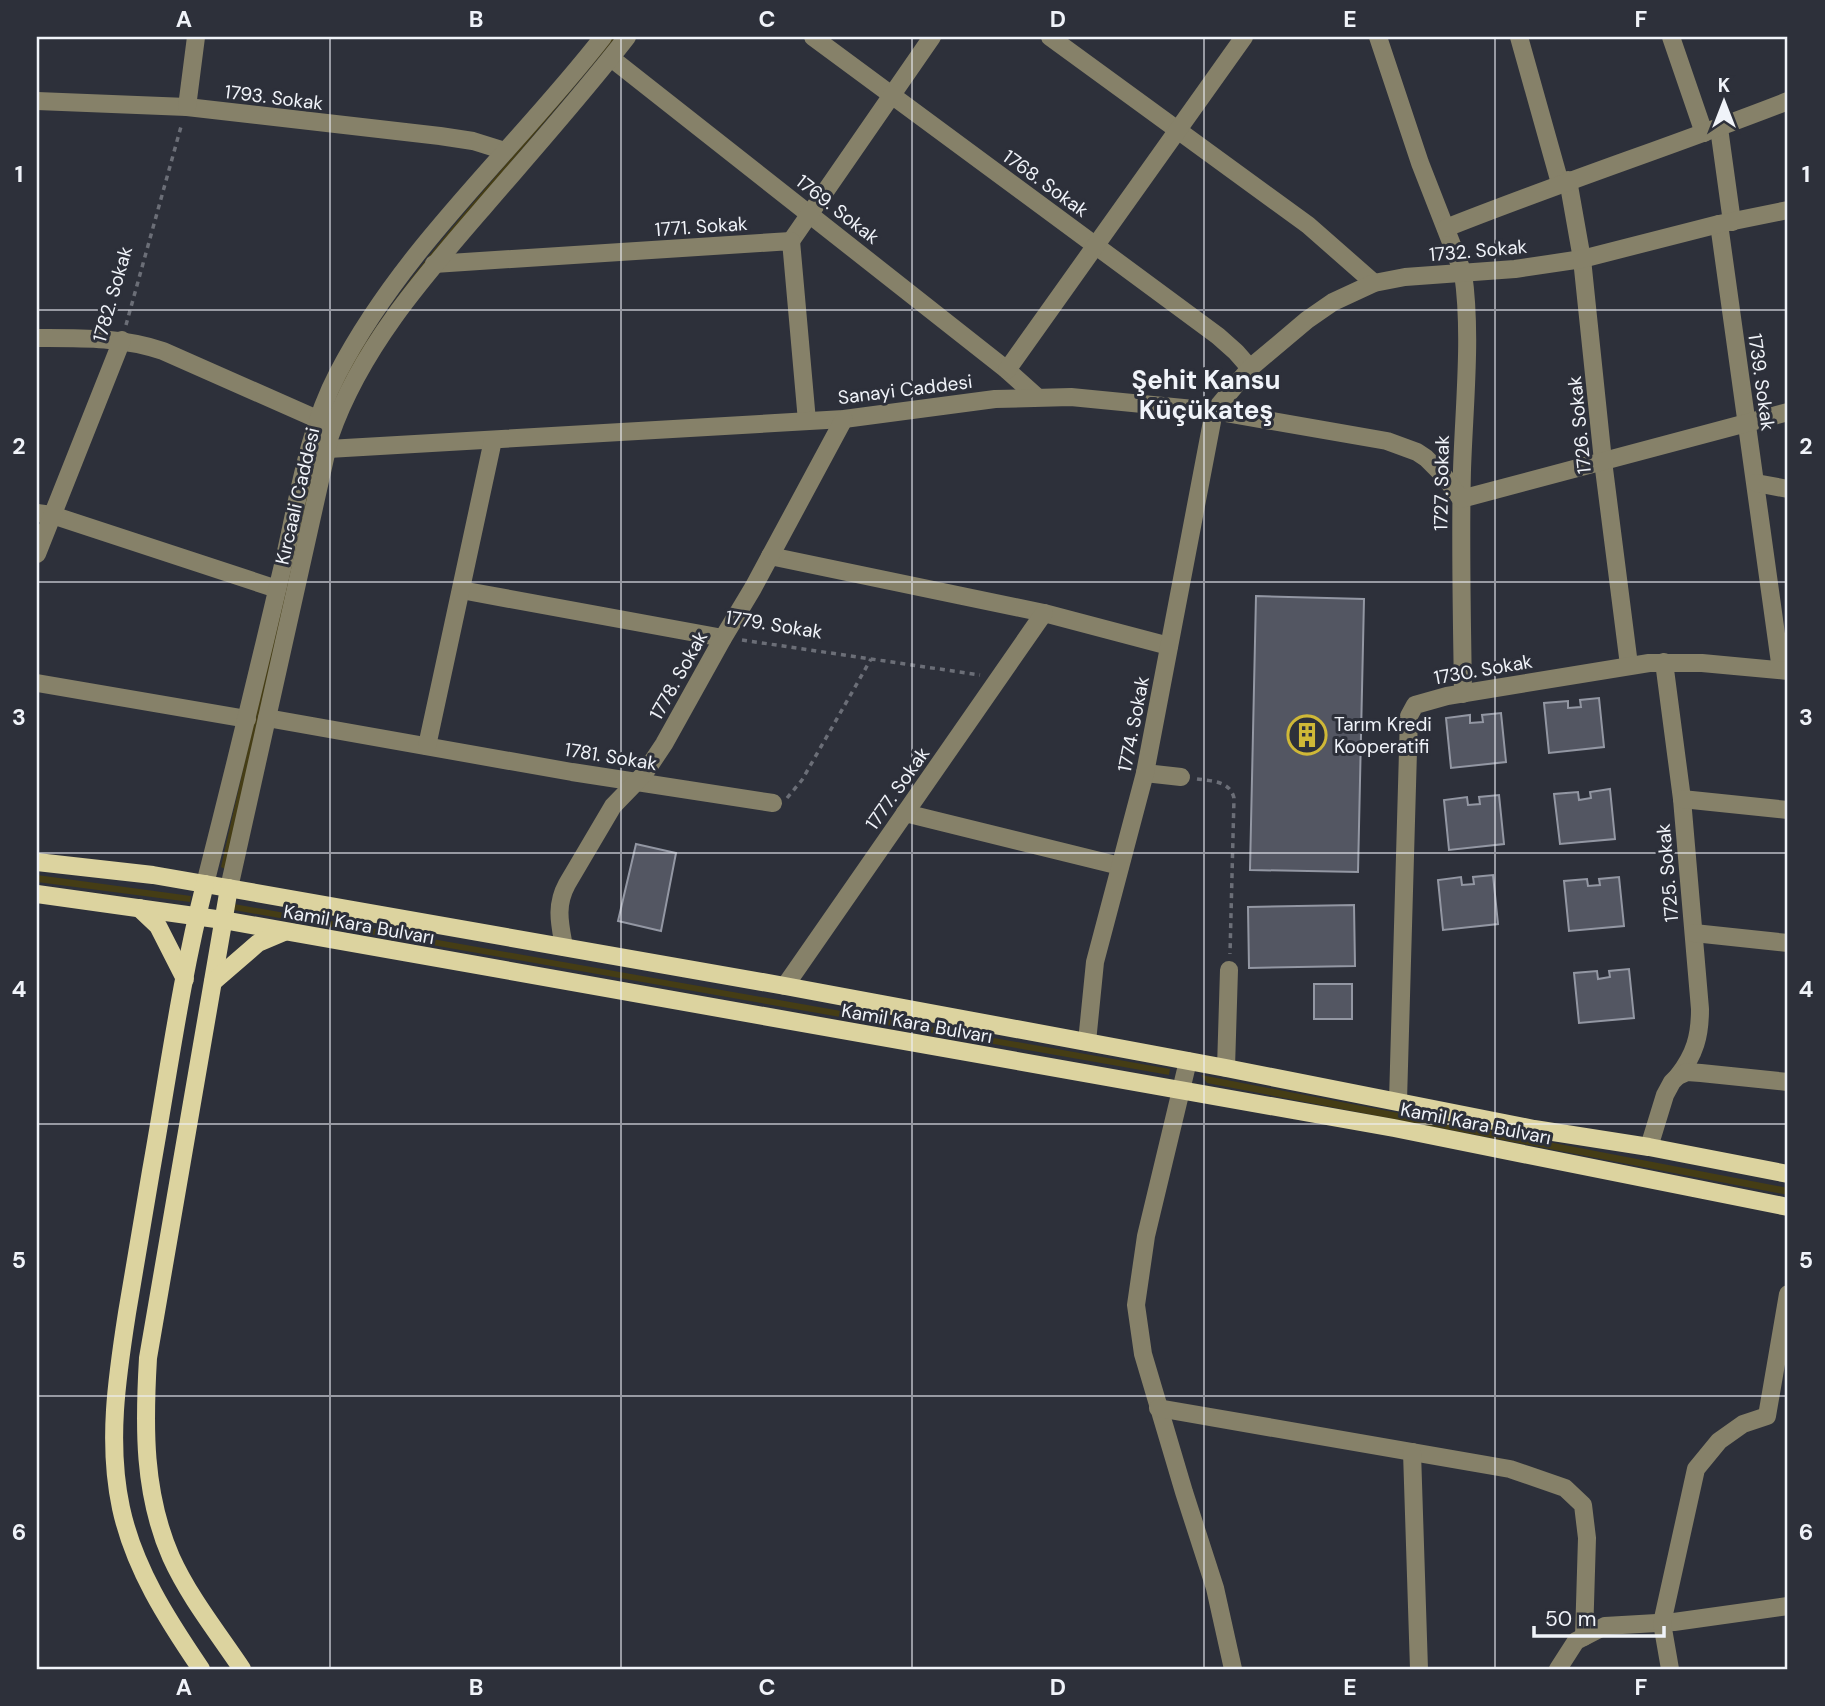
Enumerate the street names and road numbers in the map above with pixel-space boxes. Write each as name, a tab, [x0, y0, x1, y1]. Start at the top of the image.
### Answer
street label: 1793. Sokak	[223, 79, 325, 116]
street label: 1768. Sokak	[998, 144, 1094, 223]
street label: 1769. Sokak	[791, 169, 885, 250]
street label: 1771. Sokak	[654, 211, 749, 242]
street label: 1732. Sokak	[1428, 234, 1528, 267]
street label: 1782. Sokak	[87, 243, 138, 345]
street label: 1739. Sokak	[1742, 332, 1781, 433]
street label: Sanayi Caddesi	[836, 369, 974, 410]
street label: 1726. Sokak	[1562, 374, 1597, 475]
street label: Kırcaali Caddesi	[270, 425, 325, 567]
street label: 1727. Sokak	[1428, 435, 1455, 531]
street label: 1779. Sokak	[724, 605, 824, 645]
street label: 1778. Sokak	[644, 626, 713, 724]
street label: 1730. Sokak	[1432, 648, 1535, 690]
street label: 1774. Sokak	[1112, 674, 1155, 774]
street label: 1781. Sokak	[563, 737, 659, 776]
street label: 1777. Sokak	[860, 742, 935, 835]
street label: 1725. Sokak	[1651, 822, 1684, 923]
street label: Kamil Kara Bulvarı	[281, 899, 436, 950]
street label: Kamil Kara Bulvarı	[839, 998, 994, 1049]
street label: Kamil Kara Bulvarı	[1398, 1097, 1553, 1150]

